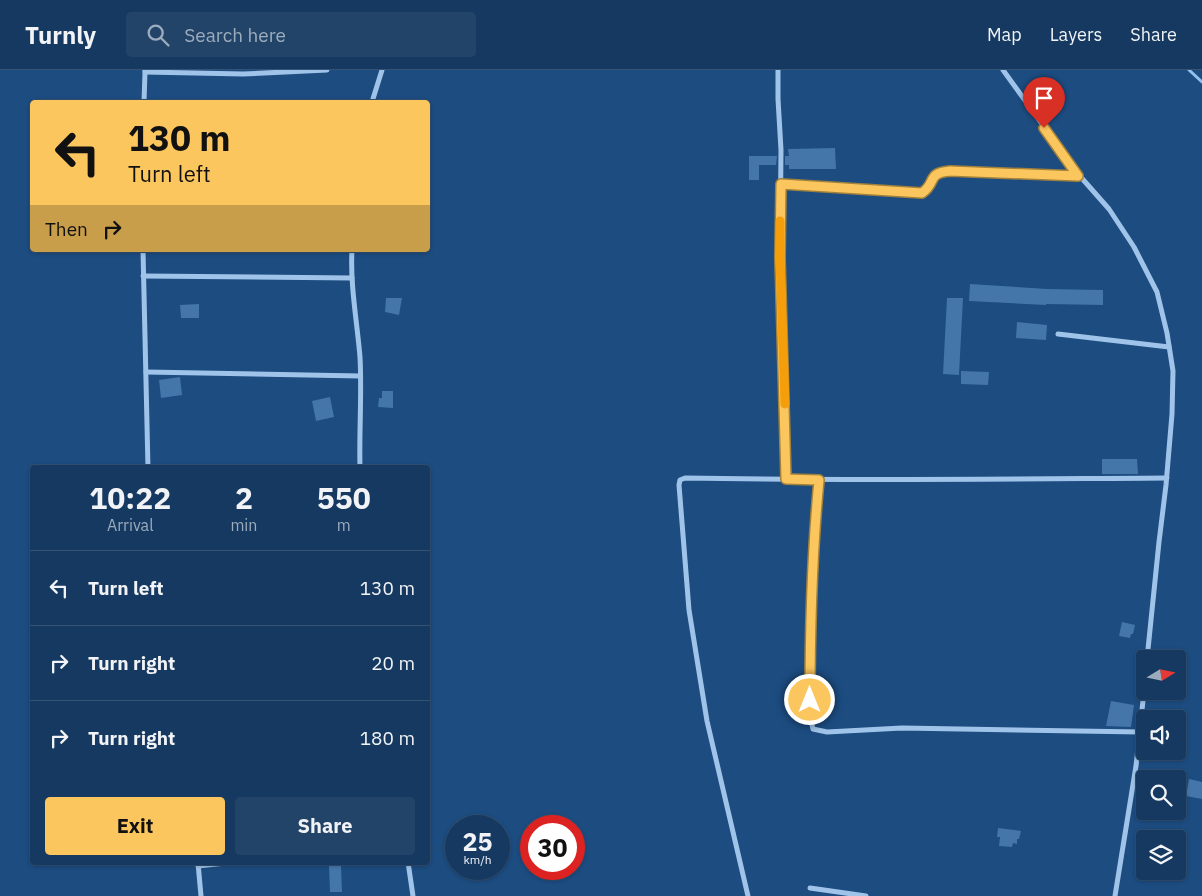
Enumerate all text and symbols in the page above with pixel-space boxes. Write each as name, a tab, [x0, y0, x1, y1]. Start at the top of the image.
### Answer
search box	[126, 12, 476, 57]
text: Turnly	[25, 19, 96, 51]
icon: search	[144, 21, 172, 49]
text: Search here	[184, 23, 286, 47]
text: Map	[987, 23, 1022, 46]
text: Layers	[1050, 23, 1102, 46]
text: Share	[1130, 23, 1177, 46]
pin	[1023, 77, 1065, 128]
icon: arrive	[1030, 84, 1058, 112]
text: 130 m	[128, 115, 231, 161]
icon: left	[45, 120, 110, 185]
text: Turn left	[128, 159, 211, 188]
icon: right	[98, 215, 126, 243]
text: Then	[45, 217, 88, 241]
text: 10:22	[89, 478, 171, 517]
text: 2	[235, 478, 253, 517]
text: 550	[317, 478, 371, 517]
text: Arrival	[107, 515, 154, 535]
text: min	[230, 515, 257, 535]
text: m	[337, 515, 351, 535]
icon: left	[45, 574, 73, 602]
text: Turn left	[88, 576, 164, 600]
text: 130 m	[360, 576, 415, 600]
icon: right	[45, 649, 73, 677]
north arrow	[1136, 650, 1186, 700]
map controls	[1136, 650, 1186, 880]
text: Turn right	[88, 651, 175, 675]
text: 20 m	[371, 651, 415, 675]
position arrow	[783, 673, 835, 725]
button: sound	[1136, 710, 1186, 760]
icon: right	[45, 724, 73, 752]
text: Turn right	[88, 726, 175, 750]
text: 180 m	[360, 726, 415, 750]
button: search	[1136, 770, 1186, 820]
button: Exit	[45, 797, 225, 855]
button: Share	[235, 797, 415, 855]
speed limit sign: 30	[520, 815, 585, 880]
text: 25	[462, 825, 493, 858]
button: layers	[1136, 830, 1186, 880]
text: km/h	[463, 852, 492, 867]

